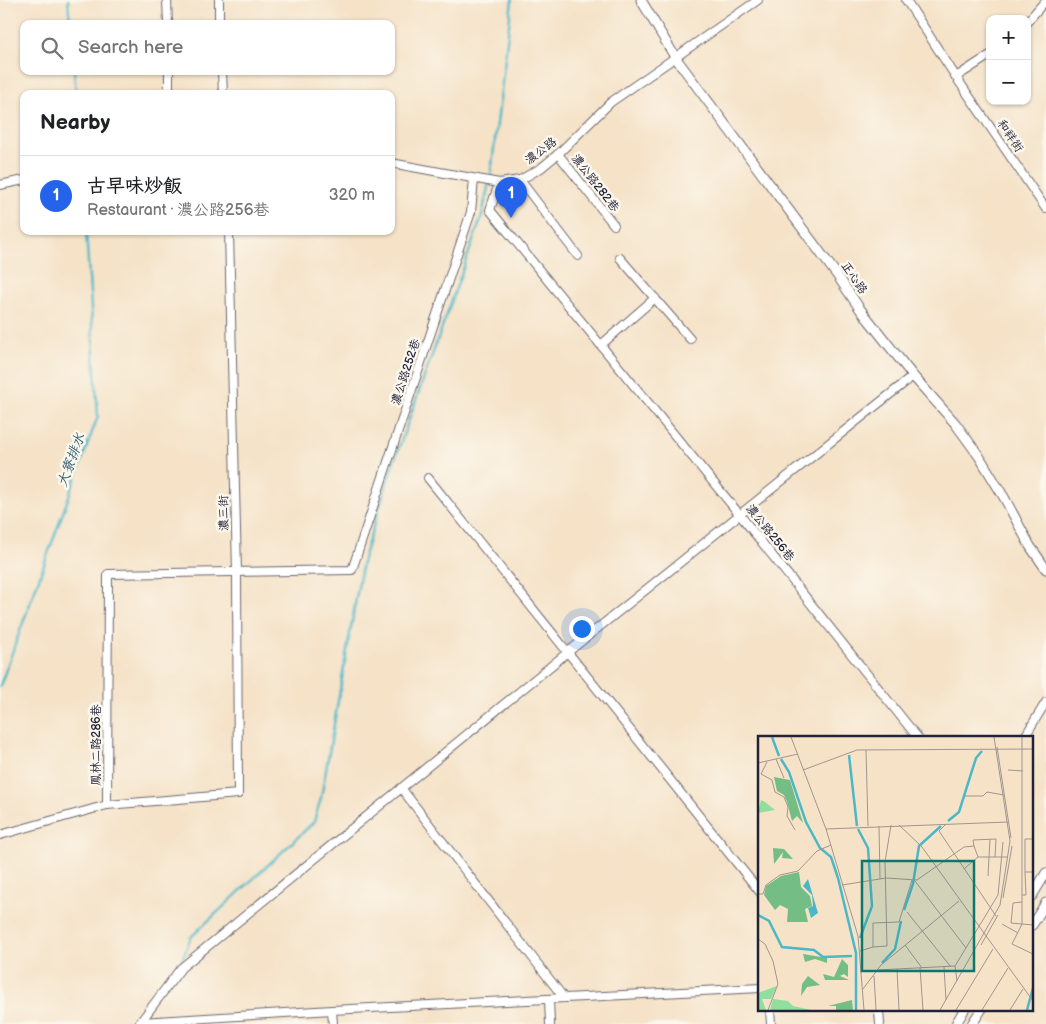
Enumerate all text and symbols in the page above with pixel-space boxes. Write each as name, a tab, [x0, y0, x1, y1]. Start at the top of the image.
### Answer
map controls	[986, 15, 1031, 105]
button: +	[986, 15, 1031, 60]
search box	[20, 20, 395, 75]
icon: search	[38, 34, 66, 62]
text: Search here	[78, 36, 183, 59]
button: −	[986, 60, 1031, 105]
text: Nearby	[40, 110, 110, 135]
street label: 和祥街	[994, 117, 1026, 155]
street label: 濃公路	[522, 134, 560, 168]
street label: 濃公路282巷	[568, 151, 622, 215]
text: 古早味炒飯	[87, 175, 182, 198]
pin: 1	[495, 177, 527, 218]
text: 1	[53, 186, 59, 205]
text: 320 m	[329, 186, 375, 205]
text: Restaurant · 濃公路256巷	[87, 201, 269, 220]
street label: 正心路	[838, 259, 870, 297]
street label: 濃公路252巷	[388, 337, 424, 407]
water label: 大寮排水	[53, 430, 89, 489]
street label: 濃三街	[216, 495, 232, 531]
street label: 濃公路256巷	[742, 501, 798, 565]
your location	[569, 616, 595, 642]
street label: 鳳林二路286巷	[89, 704, 104, 786]
inset map	[758, 736, 1034, 1012]

